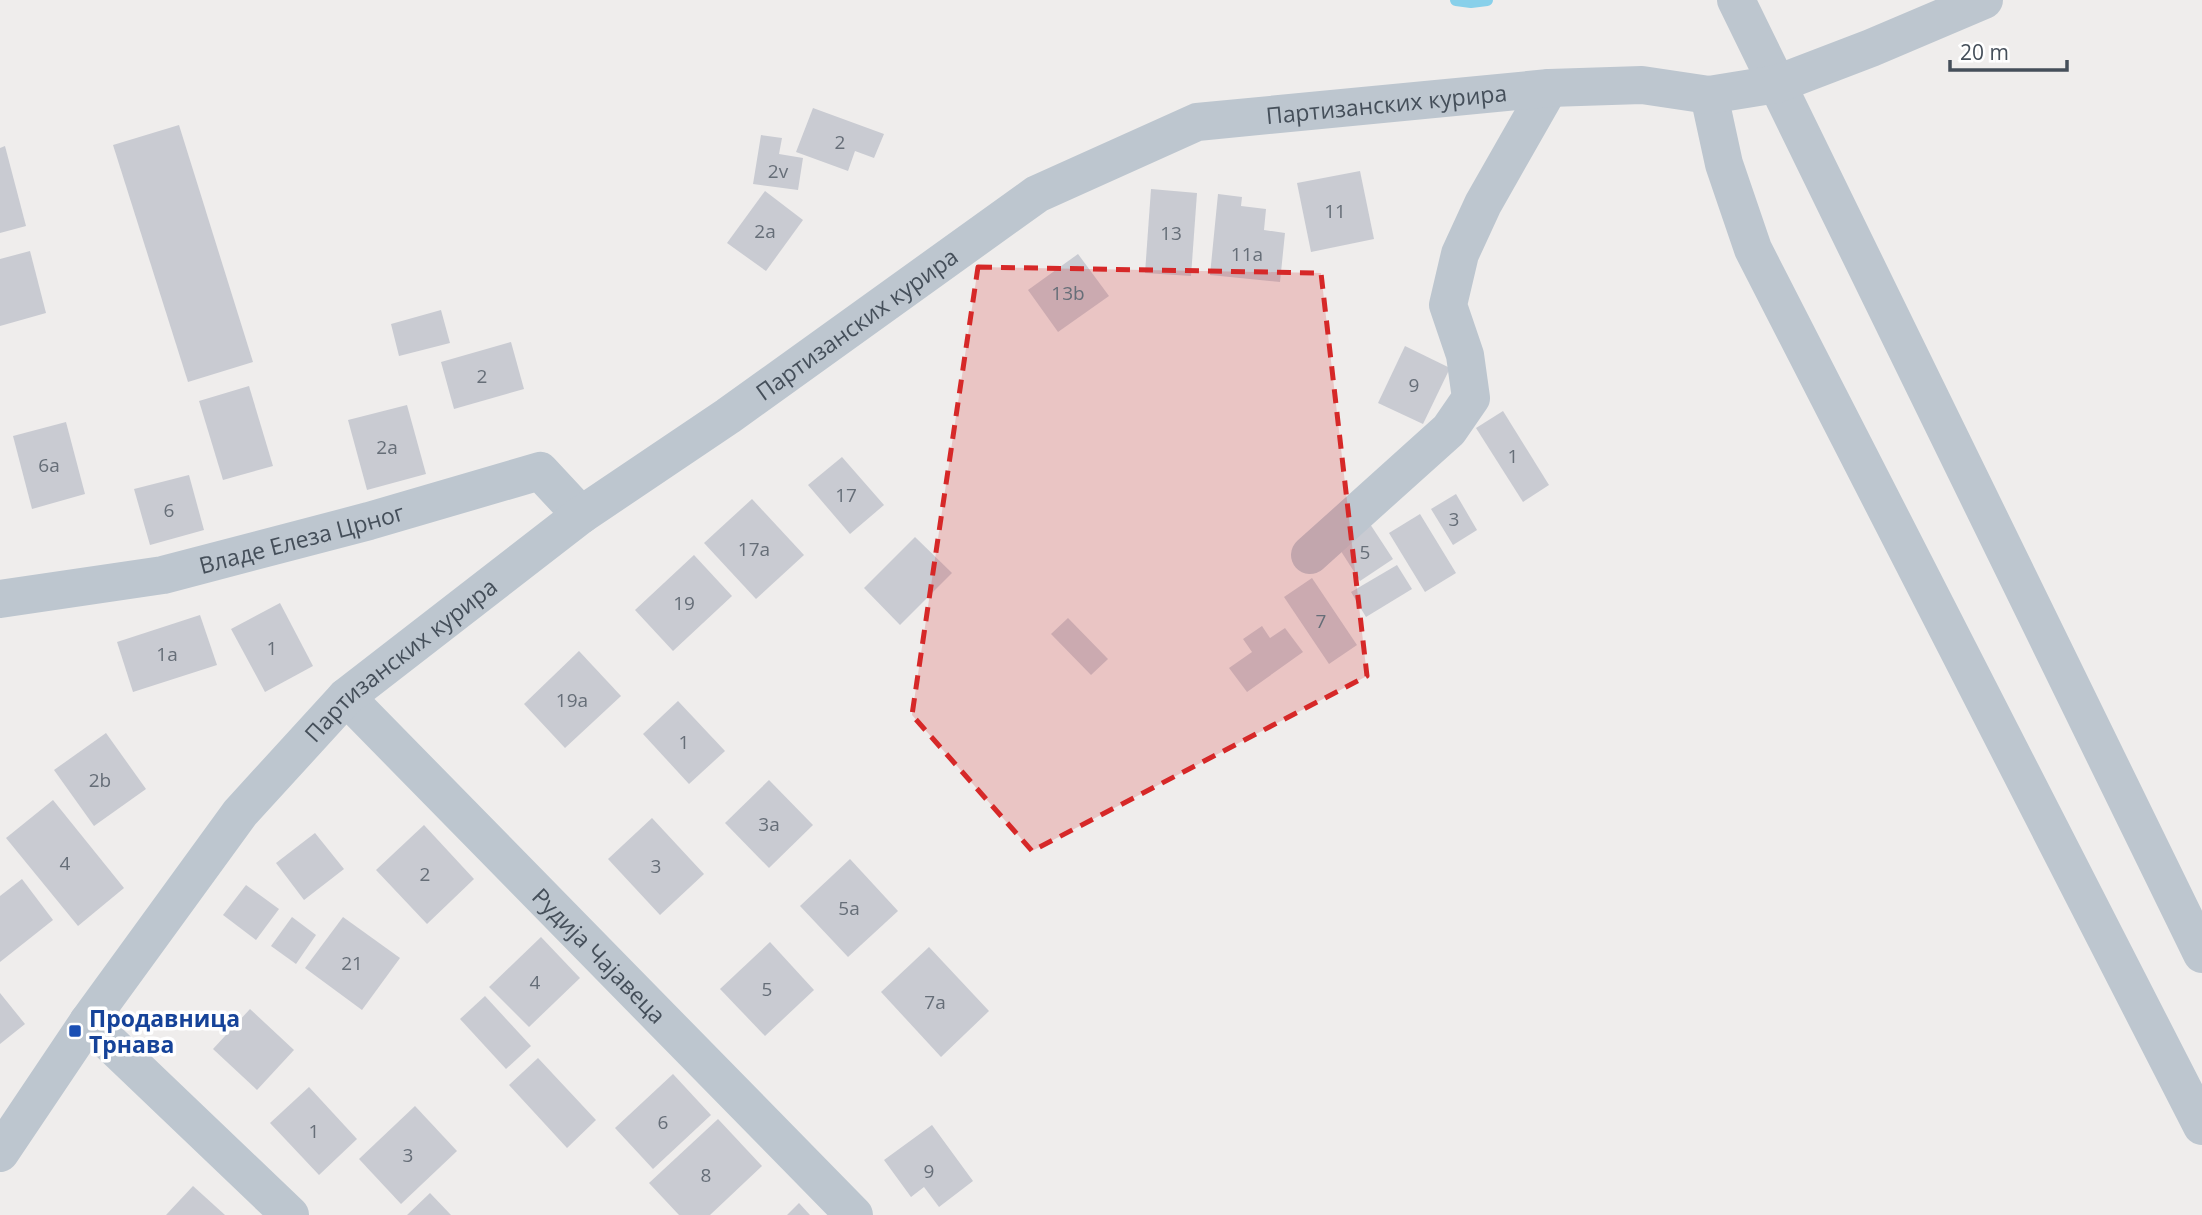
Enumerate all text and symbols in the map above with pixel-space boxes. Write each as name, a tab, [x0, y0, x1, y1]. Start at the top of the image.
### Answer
scale bar	[1950, 28, 2067, 72]
text: 20 m	[1960, 38, 2009, 66]
street label: Партизанских курира	[1264, 76, 1508, 131]
house number: 2	[835, 129, 845, 155]
house number: 2v	[768, 158, 789, 184]
house number: 11	[1324, 198, 1346, 224]
house number: 2a	[754, 218, 776, 244]
house number: 13	[1160, 220, 1182, 246]
street label: Партизанских курира	[749, 240, 964, 407]
house number: 11a	[1231, 241, 1263, 267]
house number: 13b	[1051, 280, 1085, 306]
house number: 2	[477, 363, 487, 389]
house number: 9	[1409, 372, 1419, 398]
house number: 2a	[376, 434, 398, 460]
house number: 1	[1508, 443, 1518, 469]
house number: 6a	[38, 452, 60, 478]
house number: 17	[835, 482, 857, 508]
street label: Владе Елеза Црног	[195, 496, 408, 581]
house number: 6	[164, 497, 174, 523]
house number: 3	[1449, 506, 1459, 532]
house number: 17a	[738, 536, 770, 562]
house number: 5	[1360, 539, 1370, 565]
street label: Партизанских курира	[297, 570, 503, 749]
house number: 19	[673, 590, 695, 616]
house number: 7	[1316, 608, 1326, 634]
house number: 1	[267, 635, 277, 661]
house number: 1a	[156, 641, 178, 667]
house number: 19a	[556, 687, 588, 713]
house number: 1	[679, 729, 689, 755]
house number: 2b	[89, 767, 111, 793]
house number: 3a	[758, 811, 780, 837]
house number: 4	[60, 850, 71, 876]
house number: 3	[651, 853, 661, 879]
house number: 2	[420, 861, 430, 887]
street label: Рудија Чајавеца	[526, 881, 673, 1030]
house number: 5a	[838, 895, 860, 921]
house number: 21	[341, 950, 363, 976]
house number: 4	[530, 969, 541, 995]
house number: 5	[762, 976, 772, 1002]
house number: 7a	[924, 989, 946, 1015]
place label: Продавница Трнава	[89, 1002, 240, 1060]
marker: Продавница Трнава	[67, 1023, 83, 1039]
house number: 6	[658, 1109, 668, 1135]
house number: 1	[309, 1118, 319, 1144]
house number: 3	[403, 1142, 413, 1168]
house number: 9	[924, 1158, 934, 1184]
house number: 8	[701, 1162, 711, 1188]

